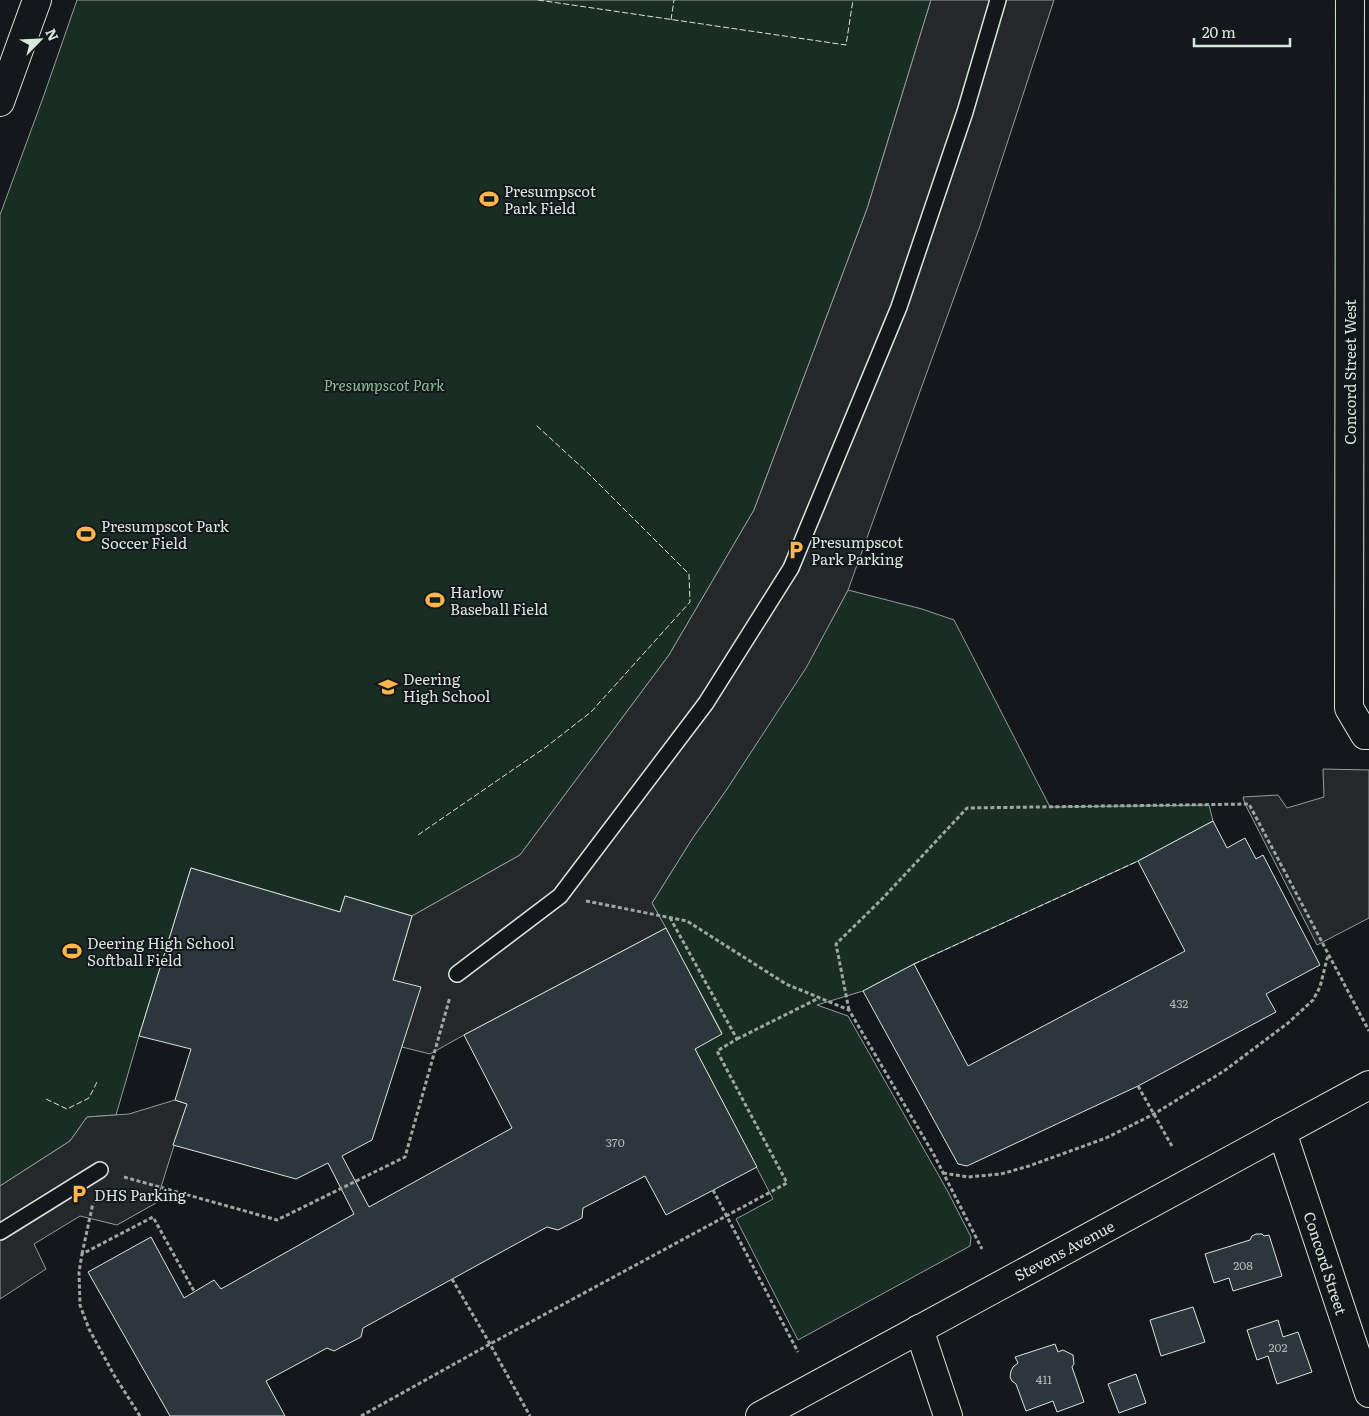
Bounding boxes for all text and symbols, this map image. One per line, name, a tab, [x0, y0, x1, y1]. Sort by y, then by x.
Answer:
north arrow	[15, 15, 65, 65]
scale bar	[1194, 15, 1290, 47]
text: 20 m	[1202, 20, 1236, 43]
text: N	[41, 25, 64, 44]
place label: Presumpscot Park Field	[504, 179, 596, 219]
sports icon: Presumpscot Park Field	[478, 188, 500, 210]
street label: Concord Street West	[1338, 299, 1361, 445]
park label: Presumpscot Park	[324, 373, 445, 396]
place label: Presumpscot Park Soccer Field	[101, 514, 230, 554]
sports icon: Presumpscot Park Soccer Field	[75, 523, 97, 545]
place label: Presumpscot Park Parking	[811, 530, 904, 570]
parking icon: Presumpscot Park Parking	[785, 539, 807, 561]
place label: Harlow Baseball Field	[450, 580, 548, 620]
sports icon: Harlow Baseball Field	[424, 589, 446, 611]
place label: Deering High School	[403, 667, 490, 707]
school or university icon: Deering High School	[377, 676, 399, 698]
place label: Deering High School Softball Field	[87, 931, 235, 971]
sports icon: Deering High School Softball Field	[61, 940, 83, 962]
house number: 432	[1170, 994, 1188, 1012]
house number: 370	[605, 1133, 625, 1151]
parking icon: DHS Parking	[68, 1183, 90, 1205]
place label: DHS Parking	[94, 1183, 187, 1206]
street label: Concord Street	[1299, 1209, 1353, 1317]
street label: Stevens Avenue	[1010, 1214, 1118, 1286]
house number: 208	[1233, 1256, 1253, 1274]
house number: 202	[1269, 1338, 1287, 1356]
house number: 411	[1036, 1370, 1052, 1388]

